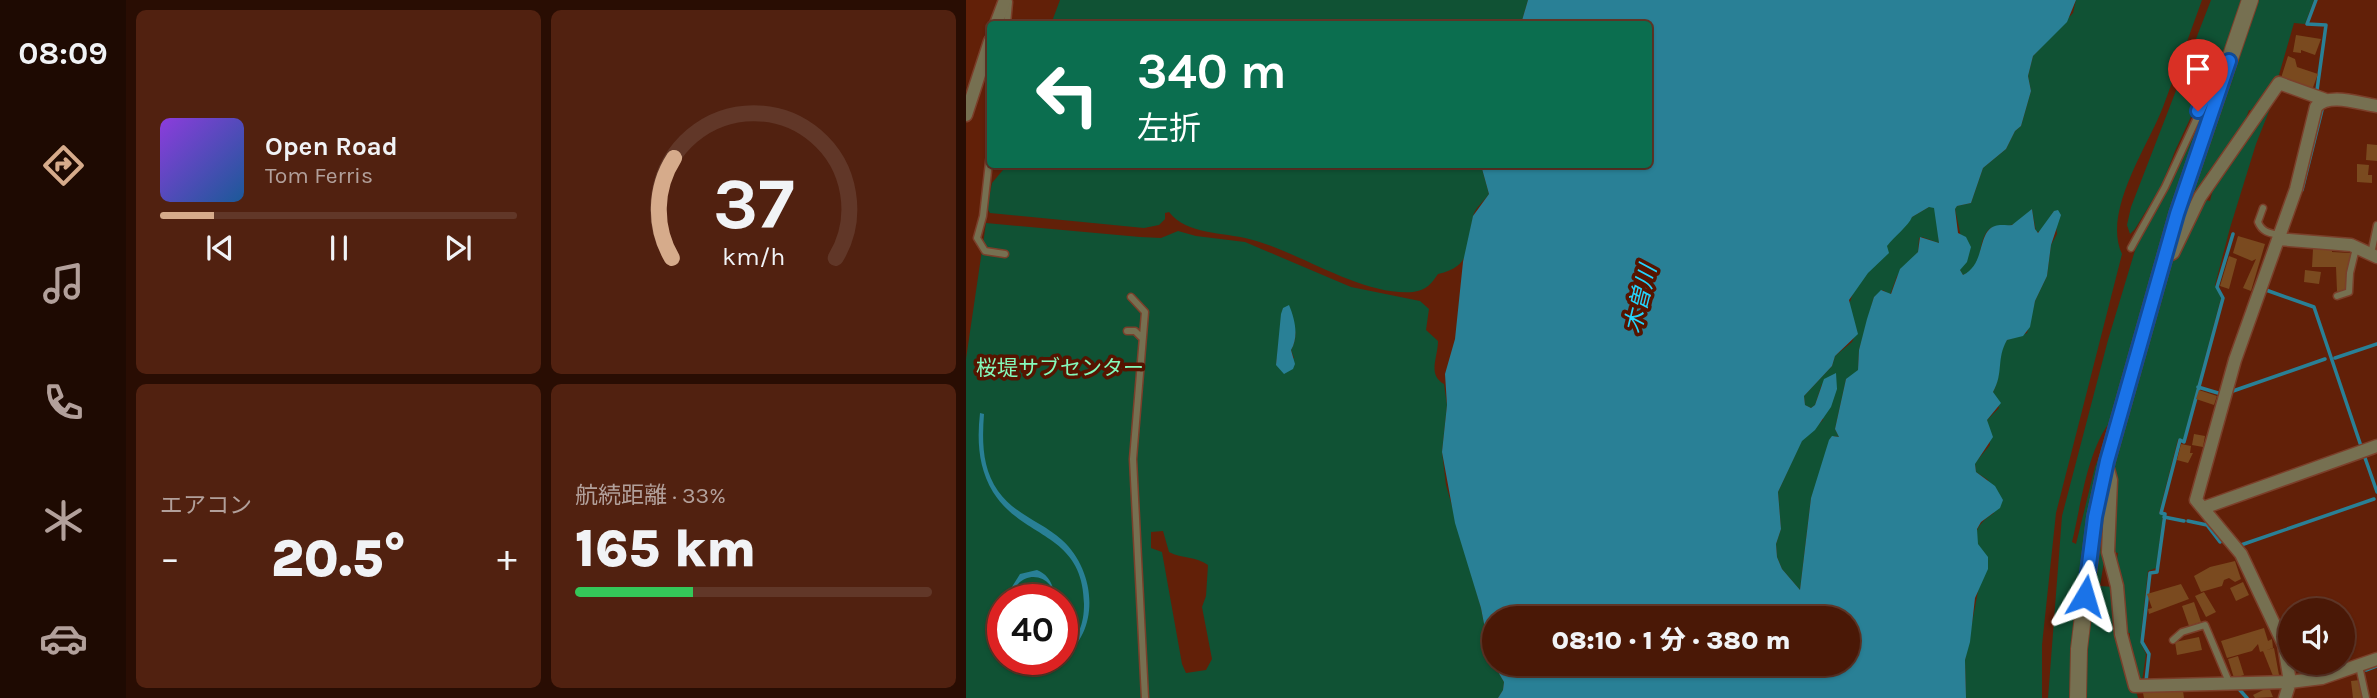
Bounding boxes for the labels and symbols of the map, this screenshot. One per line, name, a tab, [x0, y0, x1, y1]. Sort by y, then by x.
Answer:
pin	[2168, 39, 2228, 111]
water label: 木曽川	[1619, 259, 1663, 336]
park label: 桜堤サブセンター	[976, 356, 1144, 380]
position arrow	[2048, 559, 2122, 633]
speed limit sign: 40	[987, 584, 1078, 675]

